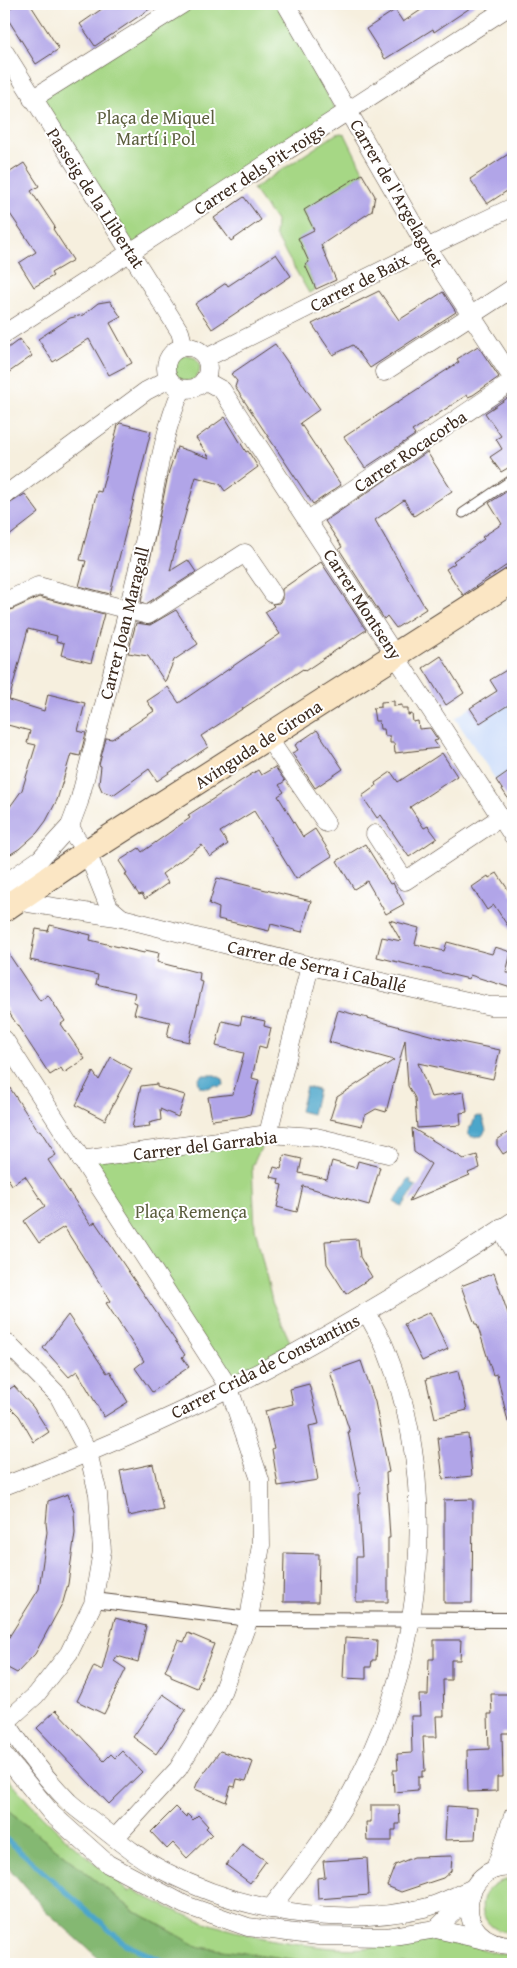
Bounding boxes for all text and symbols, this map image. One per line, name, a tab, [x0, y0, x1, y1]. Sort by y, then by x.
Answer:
park label: Plaça de Miquel Martí i Pol	[97, 104, 215, 152]
street label: Carrer de l'Argelaguet	[344, 114, 451, 273]
street label: Carrer dels Pit-roigs	[188, 116, 330, 222]
street label: Passeig de la Llibertat	[40, 122, 152, 275]
street label: Carrer de Baix	[305, 245, 414, 318]
street label: Carrer Rocacorba	[348, 403, 472, 499]
street label: Carrer Montseny	[317, 543, 409, 665]
street label: Carrer Joan Maragall	[92, 544, 156, 702]
street label: Avinguda de Girona	[189, 692, 328, 796]
street label: Carrer de Serra i Caballé	[225, 932, 409, 1000]
street label: Carrer del Garrabia	[131, 1123, 279, 1167]
park label: Plaça Remença	[135, 1198, 248, 1225]
street label: Carrer Crida de Constantins	[166, 1307, 364, 1425]

